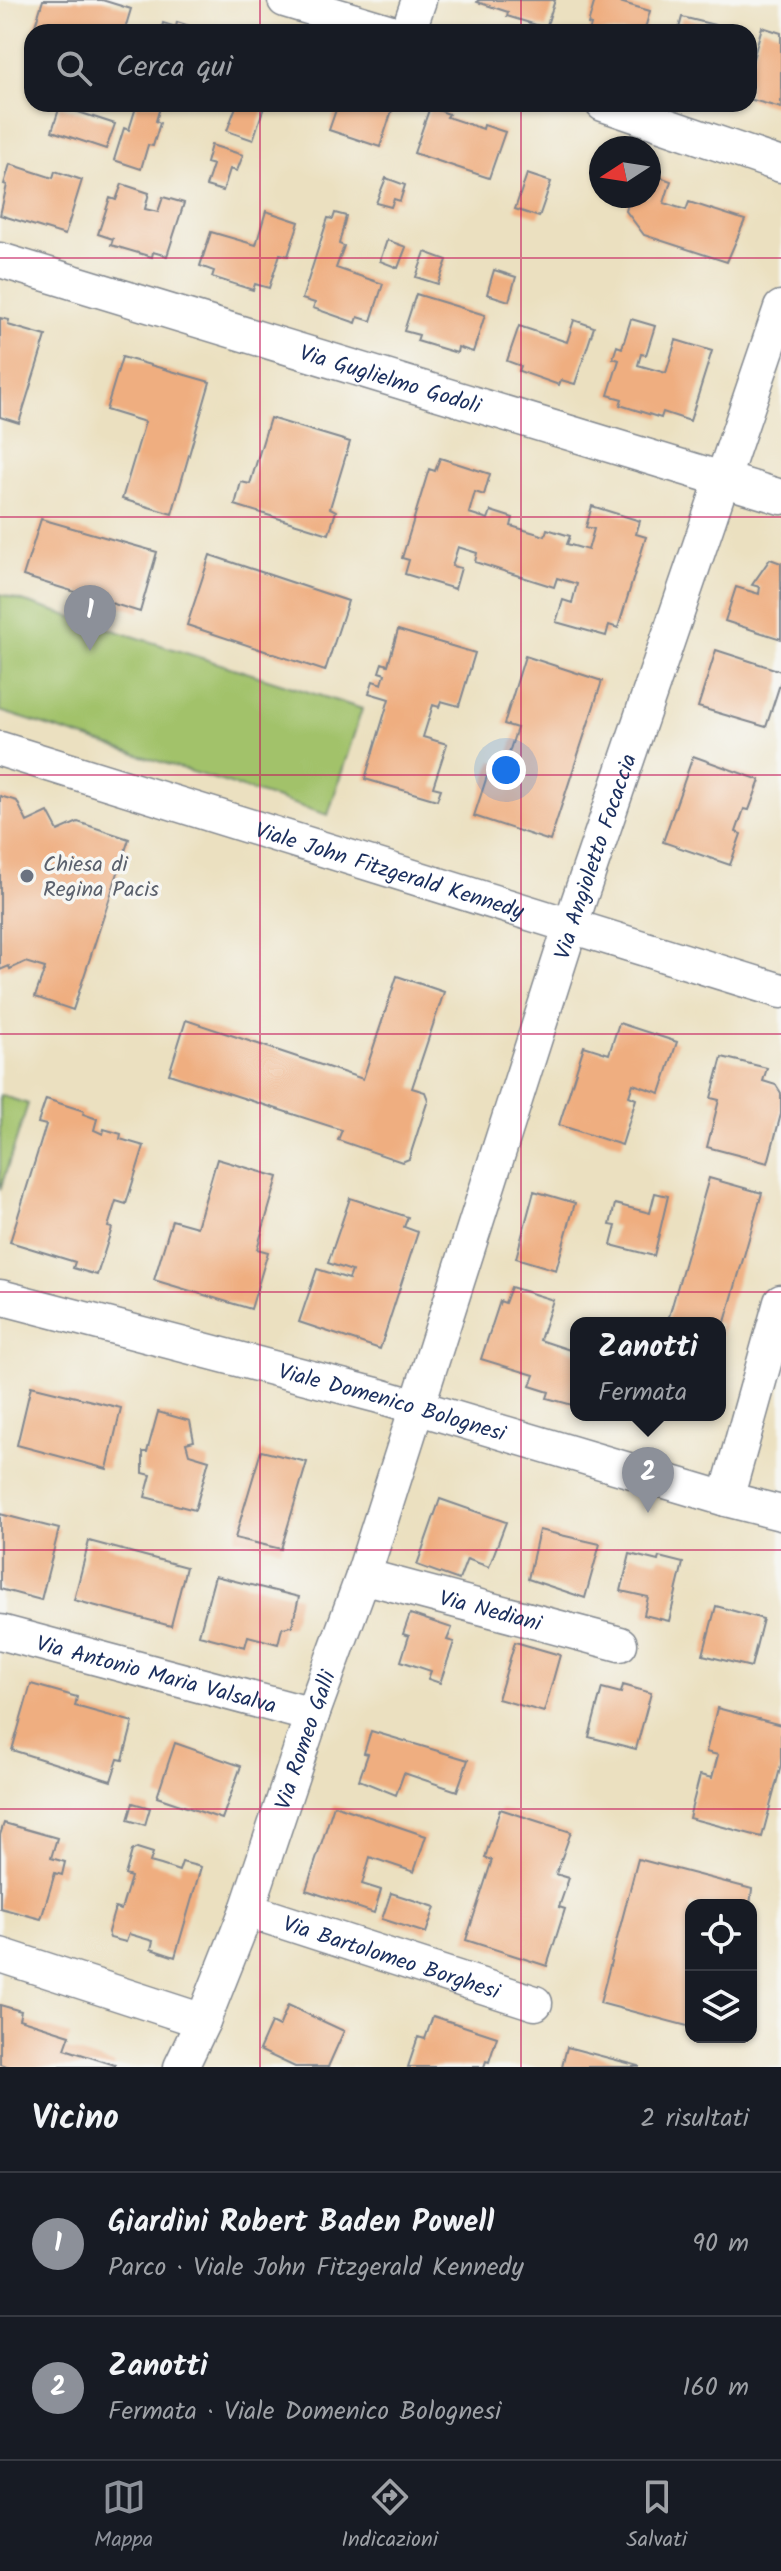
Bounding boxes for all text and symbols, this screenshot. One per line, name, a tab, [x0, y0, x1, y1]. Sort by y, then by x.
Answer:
search box	[24, 24, 757, 112]
text: Cerca qui	[116, 44, 233, 92]
icon: search	[52, 46, 96, 90]
north arrow	[589, 136, 661, 208]
street label: Via Guglielmo Godoli	[295, 337, 485, 425]
pin: 1	[64, 585, 116, 651]
your location	[486, 750, 526, 790]
street label: Via Angioletto Focaccia	[546, 750, 648, 964]
street label: Viale John Fitzgerald Kennedy	[250, 814, 528, 930]
place label: Chiesa di Regina Pacis	[43, 848, 160, 908]
marker: Chiesa di Regina Pacis	[18, 867, 36, 885]
popup	[570, 1317, 726, 1421]
text: Zanotti	[598, 1324, 698, 1372]
street label: Viale Domenico Bolognesi	[274, 1355, 510, 1453]
text: Fermata	[598, 1372, 687, 1414]
pin: 2	[622, 1447, 674, 1513]
street label: Via Nediani	[435, 1582, 546, 1643]
street label: Via Antonio Maria Valsalva	[32, 1627, 280, 1725]
street label: Via Romeo Galli	[267, 1665, 347, 1815]
map controls	[685, 1899, 757, 2043]
button: locate	[685, 1899, 757, 1971]
street label: Via Bartolomeo Borghesi	[278, 1908, 504, 2011]
button: layers	[685, 1971, 757, 2043]
text: Vicino	[32, 2092, 119, 2146]
text: 2 risultati	[640, 2098, 749, 2140]
text: Giardini Robert Baden Powell	[108, 2199, 494, 2247]
text: 1	[54, 2223, 62, 2265]
text: 90 m	[692, 2223, 749, 2265]
text: Parco · Viale John Fitzgerald Kennedy	[108, 2247, 524, 2289]
text: Zanotti	[108, 2343, 208, 2391]
text: 2	[50, 2367, 66, 2409]
text: 160 m	[682, 2367, 749, 2409]
text: Fermata · Viale Domenico Bolognesi	[108, 2391, 501, 2433]
tab: Mappa	[94, 2475, 153, 2558]
tab: Indicazioni	[341, 2475, 438, 2558]
tab: Salvati	[626, 2475, 687, 2558]

